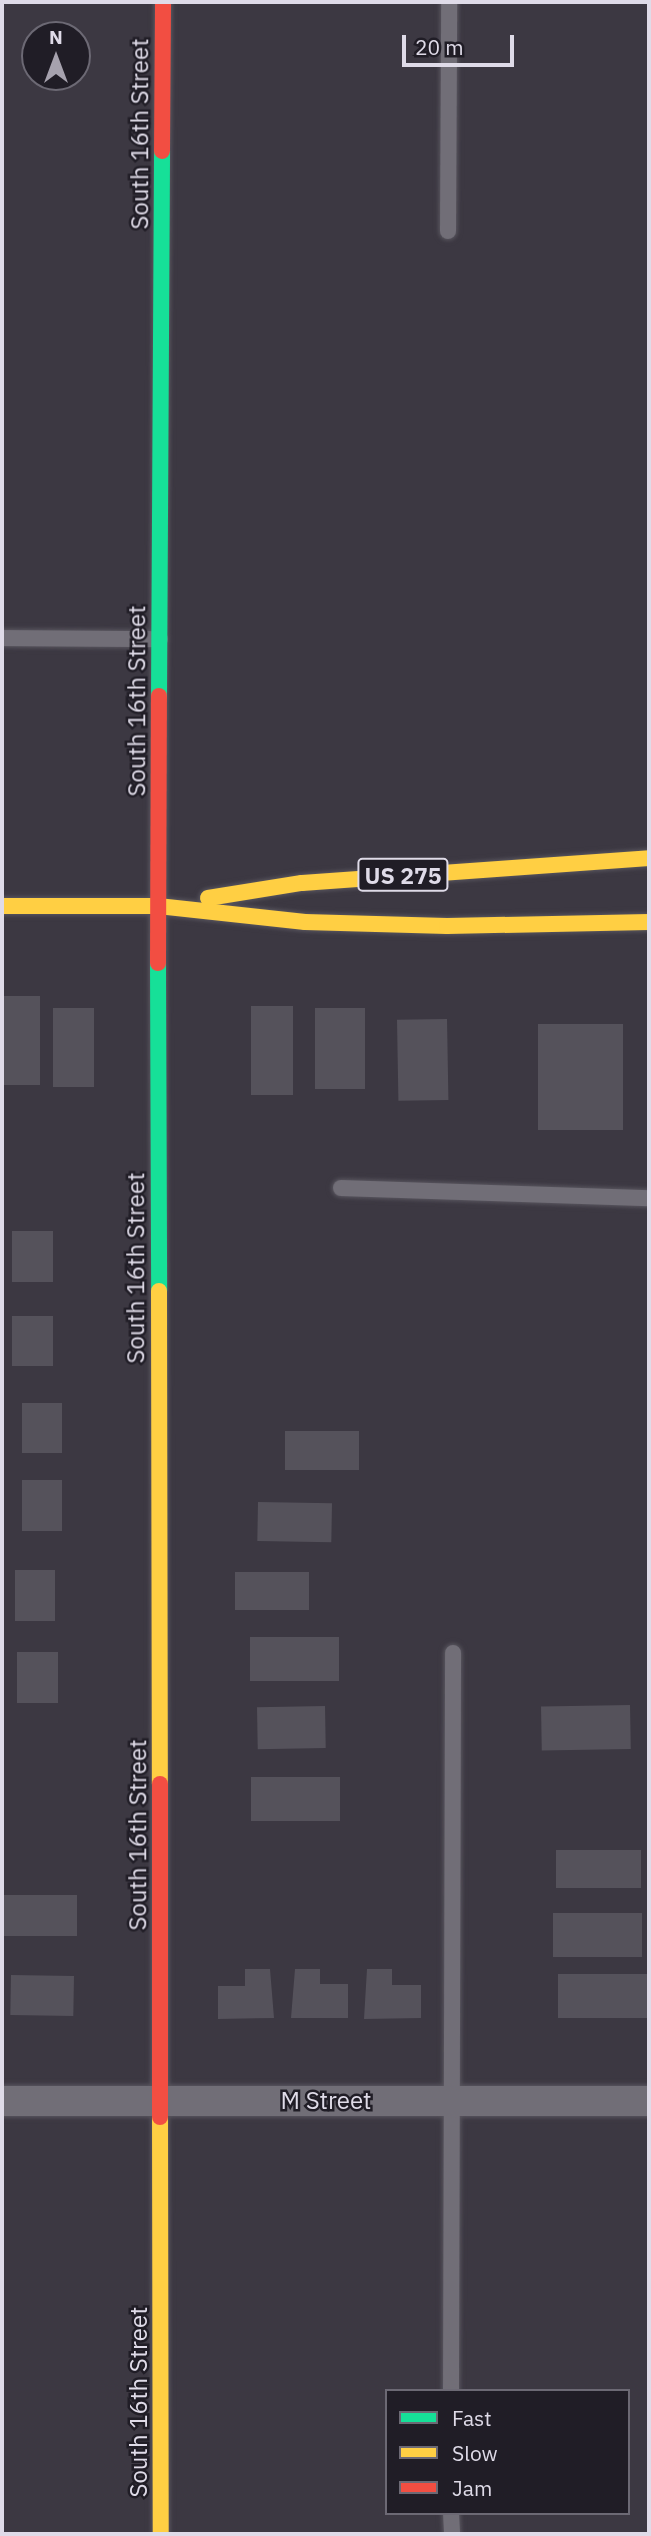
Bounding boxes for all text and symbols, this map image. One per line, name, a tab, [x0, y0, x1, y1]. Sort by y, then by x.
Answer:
north arrow	[21, 21, 91, 91]
scale bar	[406, 21, 518, 65]
text: N	[49, 25, 63, 49]
text: 20 m	[415, 33, 464, 61]
street label: South 16th Street	[126, 38, 154, 230]
street label: South 16th Street	[123, 605, 151, 797]
road number: US 275	[356, 856, 450, 894]
street label: South 16th Street	[122, 1172, 150, 1364]
street label: South 16th Street	[124, 1739, 152, 1931]
street label: M Street	[281, 2087, 371, 2115]
street label: South 16th Street	[125, 2306, 153, 2498]
legend	[385, 2389, 630, 2515]
text: Fast	[452, 2404, 492, 2432]
text: Slow	[452, 2439, 498, 2467]
text: Jam	[452, 2474, 492, 2502]

